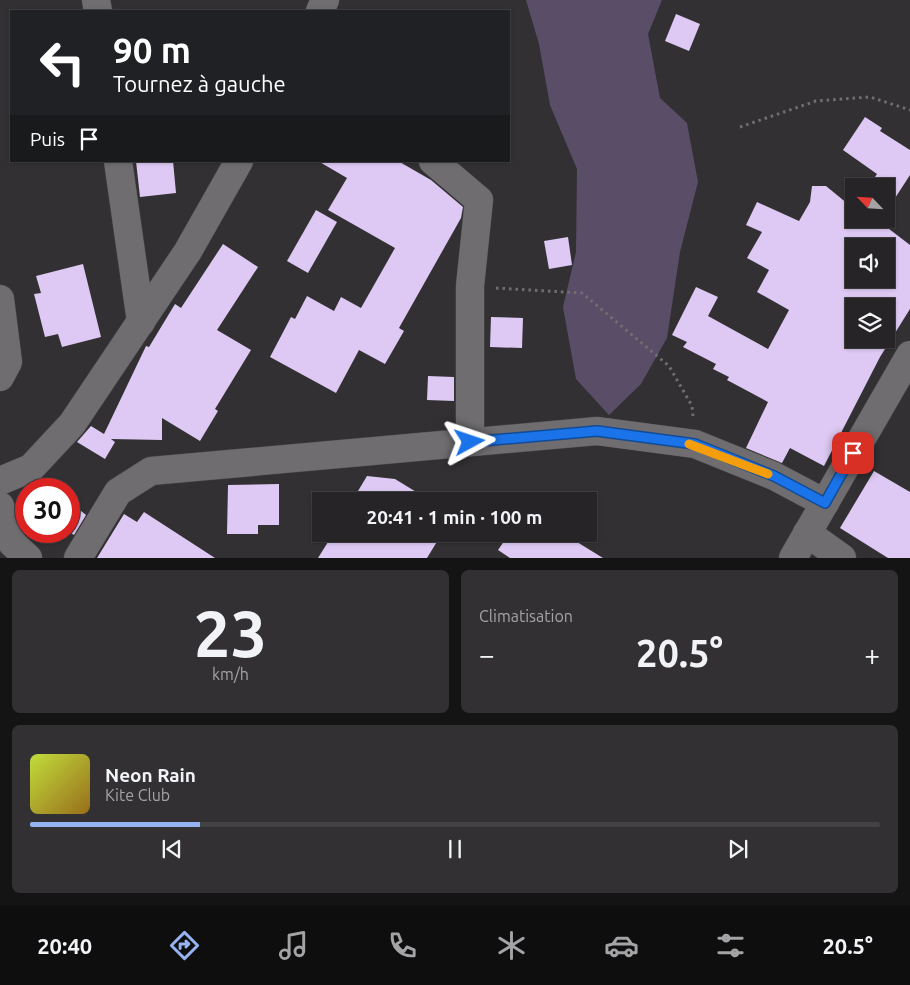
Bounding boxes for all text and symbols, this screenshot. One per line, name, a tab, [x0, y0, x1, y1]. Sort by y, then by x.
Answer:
icon: left	[30, 30, 95, 95]
text: 90 m	[113, 30, 191, 70]
text: Tournez à gauche	[113, 71, 286, 96]
icon: arrive	[75, 125, 103, 153]
text: Puis	[30, 128, 65, 150]
north arrow	[845, 178, 895, 228]
map controls	[845, 178, 895, 348]
button: sound	[845, 238, 895, 288]
button: layers	[845, 298, 895, 348]
position arrow	[443, 415, 495, 467]
pin	[832, 432, 874, 474]
icon: arrive	[839, 439, 867, 467]
speed limit sign: 30	[15, 478, 80, 543]
text: 20:41 · 1 min · 100 m	[367, 506, 542, 528]
text: 23	[194, 596, 267, 669]
text: Climatisation	[479, 607, 573, 625]
text: 20.5°	[636, 632, 723, 674]
text: −	[479, 639, 495, 670]
text: +	[864, 639, 880, 670]
text: km/h	[212, 665, 249, 683]
text: Neon Rain	[105, 764, 196, 786]
text: Kite Club	[105, 786, 170, 804]
icon: previous	[158, 835, 186, 863]
icon: pause	[441, 835, 469, 863]
icon: next	[724, 835, 752, 863]
icon: directions	[167, 928, 202, 963]
icon: music	[276, 928, 311, 963]
icon: phone	[385, 928, 420, 963]
icon: climate	[494, 928, 529, 963]
icon: car	[604, 928, 639, 963]
icon: filters	[713, 928, 748, 963]
text: 20:40	[37, 933, 92, 958]
text: 20.5°	[822, 933, 873, 958]

